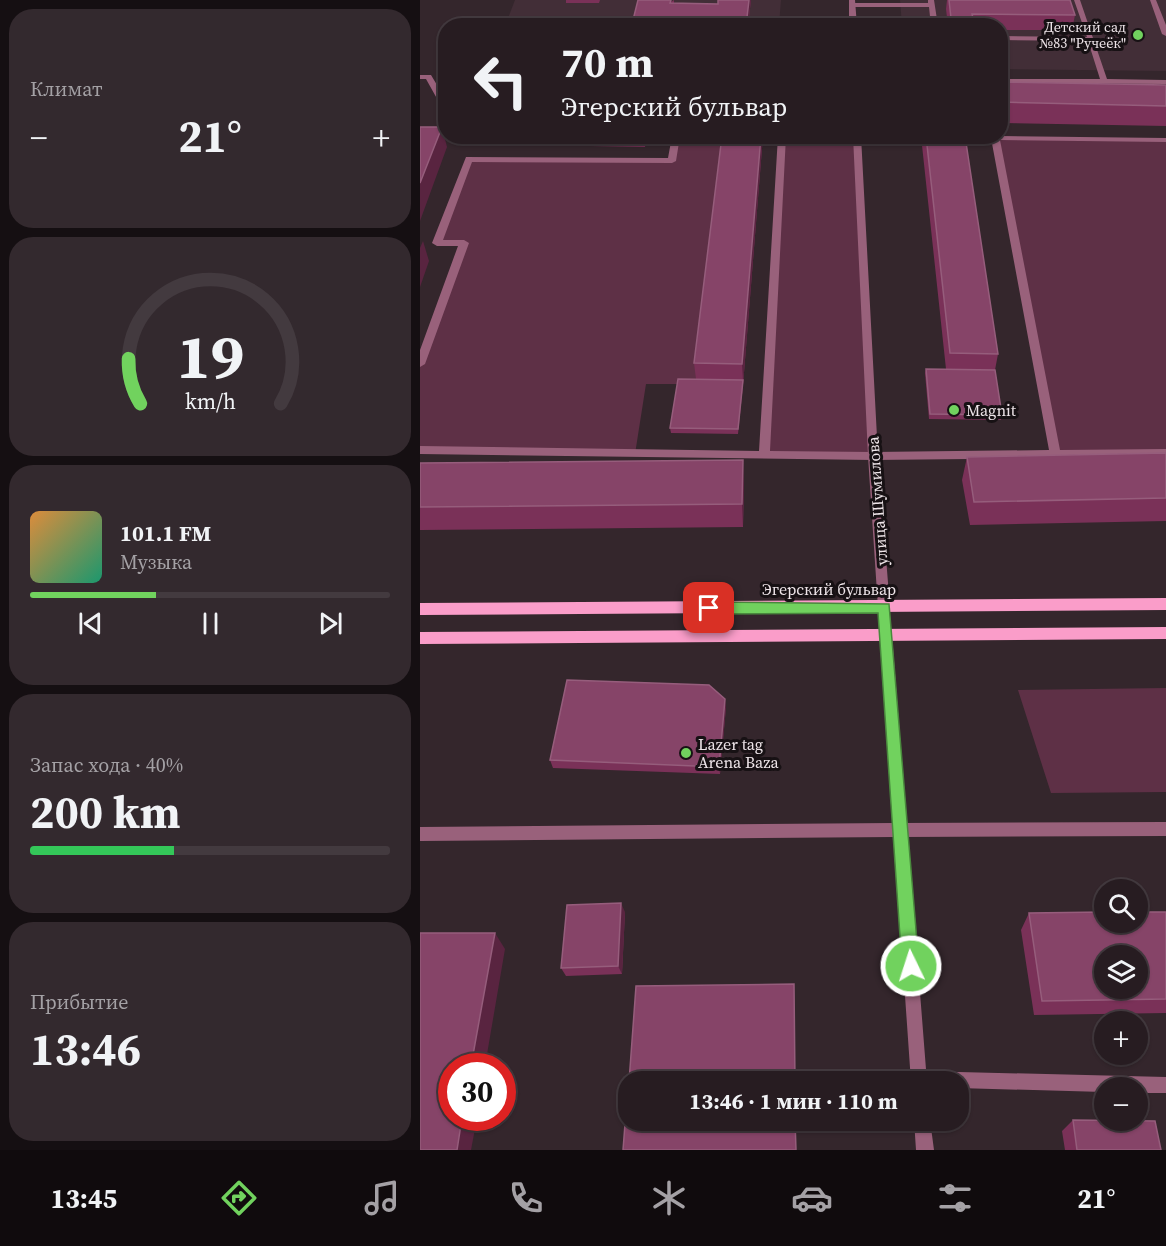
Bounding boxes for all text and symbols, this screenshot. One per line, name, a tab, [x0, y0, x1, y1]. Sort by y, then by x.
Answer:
place label: Детский сад №83 "Ручеёк"	[1039, 17, 1126, 53]
marker: Детский сад №83 "Ручеёк"	[1131, 28, 1145, 42]
text: 70 m	[561, 33, 654, 91]
icon: left	[462, 42, 540, 120]
text: Климат	[30, 75, 103, 103]
text: Эгерский бульвар	[561, 88, 787, 125]
text: 21°	[178, 105, 242, 167]
text: −	[30, 115, 48, 160]
text: +	[372, 115, 390, 160]
text: 19	[176, 313, 244, 399]
text: km/h	[184, 387, 236, 416]
place label: Magnit	[966, 399, 1017, 421]
marker: Magnit	[947, 403, 961, 417]
street label: улица Шумилова	[861, 435, 892, 566]
text: 101.1 FM	[120, 518, 211, 548]
text: Музыка	[120, 548, 192, 576]
street label: Эгерский бульвар	[762, 578, 896, 600]
pin	[683, 582, 734, 633]
icon: arrive	[692, 591, 725, 624]
icon: previous	[74, 607, 107, 640]
icon: pause	[194, 607, 227, 640]
icon: next	[314, 607, 347, 640]
place label: Lazer tag Arena Baza	[698, 733, 779, 773]
marker: Lazer tag Arena Baza	[679, 746, 693, 760]
text: Запас хода · 40%	[30, 751, 183, 779]
text: 200 km	[30, 781, 181, 843]
map controls	[1094, 879, 1148, 1131]
button: search	[1094, 879, 1148, 933]
position arrow	[879, 934, 943, 998]
button: layers	[1094, 945, 1148, 999]
text: Прибытие	[30, 988, 128, 1016]
button: +	[1094, 1011, 1148, 1065]
text: 13:46	[30, 1018, 141, 1080]
speed limit sign: 30	[438, 1053, 516, 1131]
button: −	[1094, 1077, 1148, 1131]
text: 13:46 · 1 мин · 110 m	[689, 1086, 898, 1116]
icon: directions	[218, 1177, 260, 1219]
icon: music	[361, 1177, 403, 1219]
icon: phone	[505, 1177, 547, 1219]
icon: climate	[648, 1177, 690, 1219]
icon: car	[791, 1177, 833, 1219]
icon: filters	[934, 1177, 976, 1219]
text: 13:45	[51, 1180, 117, 1217]
text: 21°	[1077, 1180, 1115, 1217]

